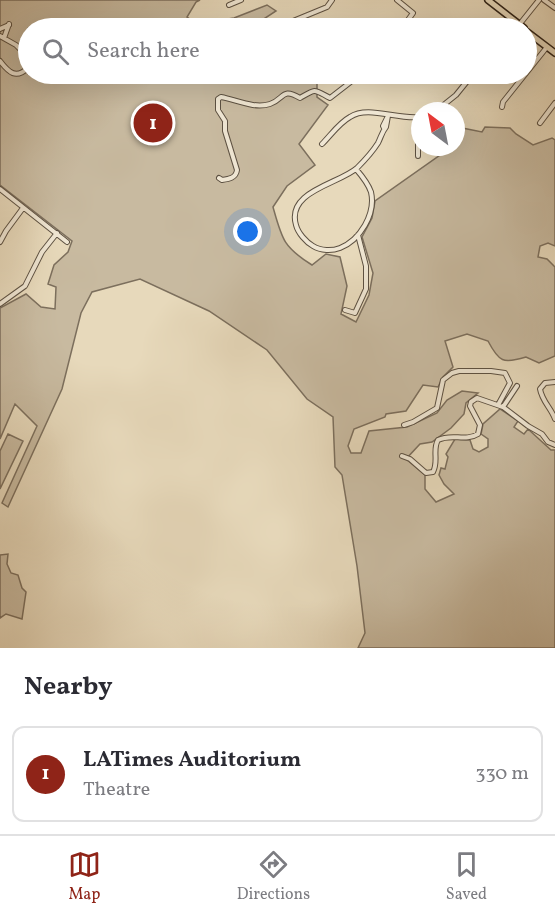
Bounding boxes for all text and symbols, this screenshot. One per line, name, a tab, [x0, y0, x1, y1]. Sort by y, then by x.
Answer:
search box	[18, 18, 537, 84]
icon: search	[39, 35, 72, 68]
text: Search here	[87, 36, 200, 67]
pin: 1	[134, 100, 172, 146]
north arrow	[411, 102, 465, 156]
your location	[233, 217, 262, 246]
text: Nearby	[24, 669, 113, 705]
text: LATimes Auditorium	[83, 745, 301, 776]
text: 1	[41, 760, 50, 788]
text: 330 m	[475, 760, 529, 788]
text: Theatre	[83, 776, 150, 804]
tab: Map	[68, 848, 101, 906]
tab: Directions	[237, 848, 310, 906]
tab: Saved	[446, 848, 487, 906]

